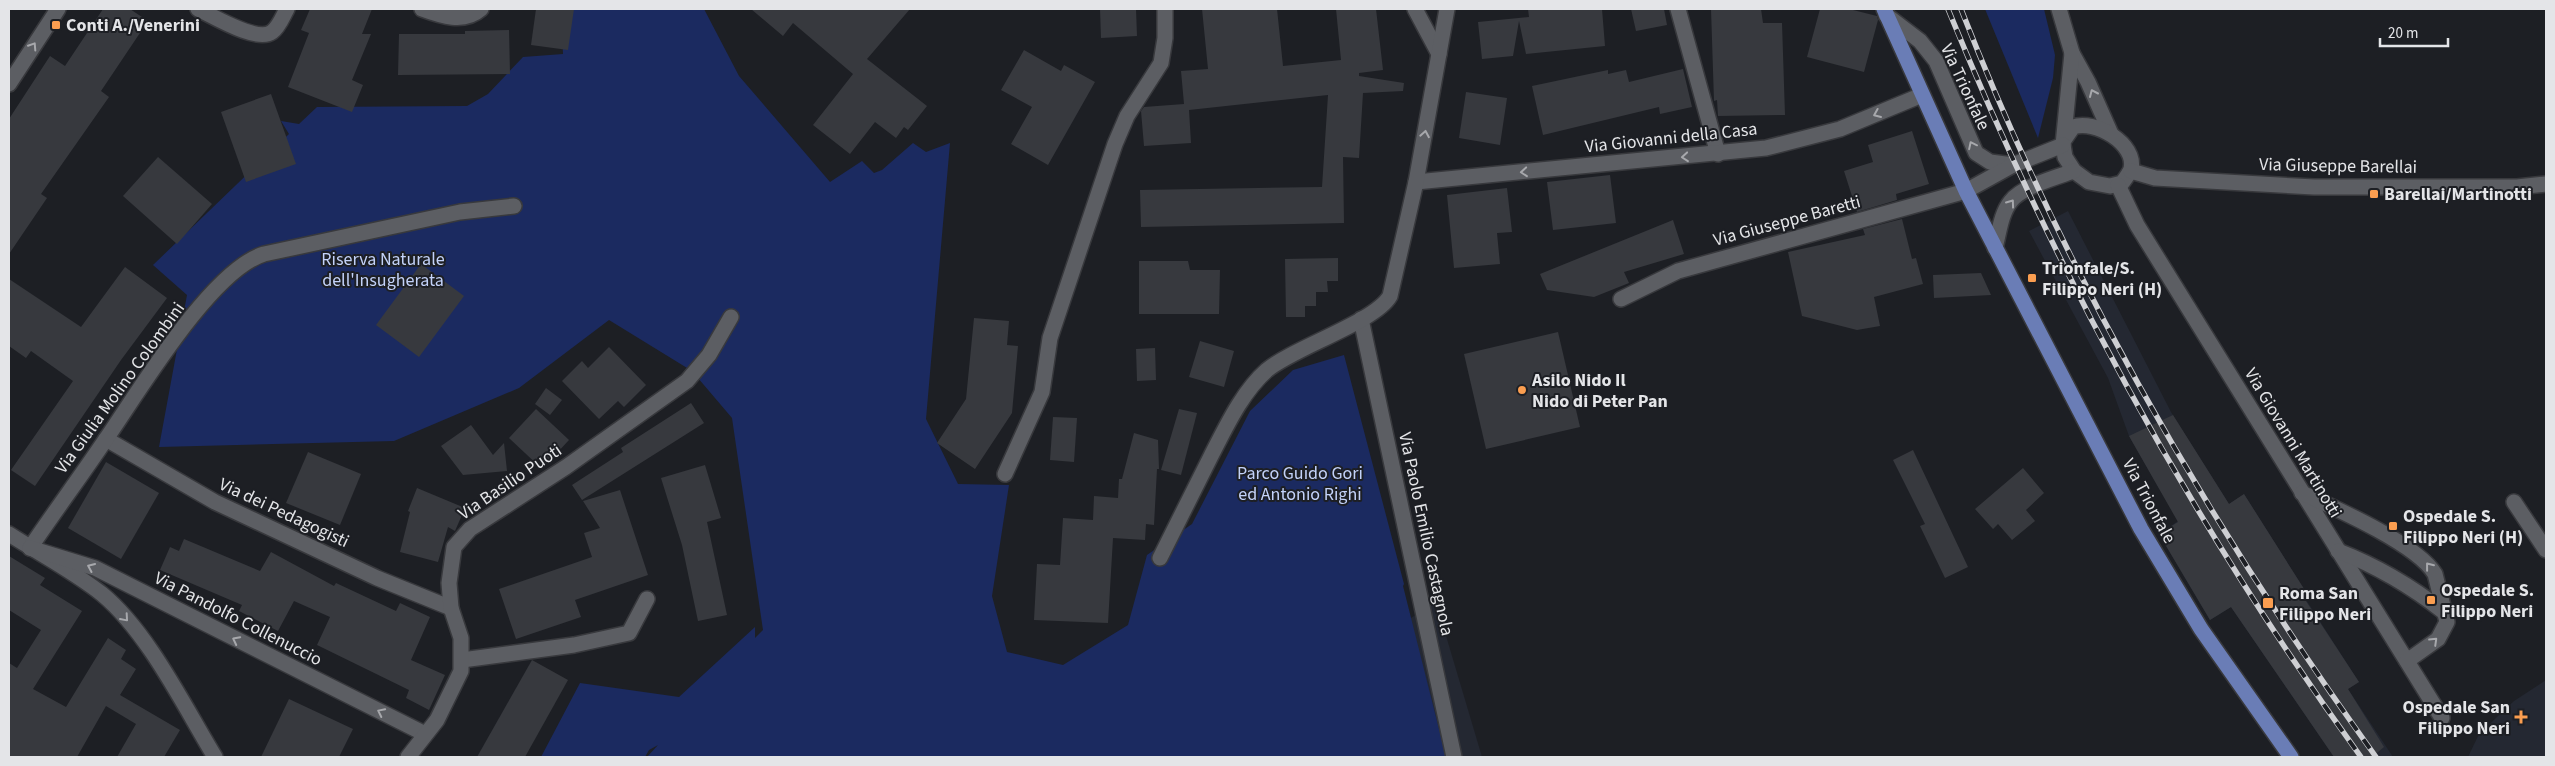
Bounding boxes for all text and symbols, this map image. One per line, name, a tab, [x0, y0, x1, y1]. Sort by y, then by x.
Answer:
place label: Conti A./Venerini	[66, 13, 200, 38]
scale bar	[2380, 15, 2448, 47]
marker: Conti A./Venerini	[50, 19, 62, 31]
text: 20 m	[2388, 23, 2418, 44]
street label: Via Trionfale	[1934, 40, 1996, 134]
one-way arrow	[27, 43, 37, 52]
one-way arrow	[2088, 89, 2099, 98]
one-way arrow	[1873, 107, 1882, 118]
street label: Via Giovanni della Casa	[1584, 117, 1758, 159]
one-way arrow	[1419, 130, 1429, 138]
one-way arrow	[1968, 141, 1978, 150]
one-way arrow	[1681, 151, 1689, 162]
street label: Via Giuseppe Barellai	[2259, 152, 2417, 180]
one-way arrow	[1519, 166, 1527, 177]
place label: Barellai/Martinotti	[2384, 182, 2532, 207]
marker: Barellai/Martinotti	[2368, 188, 2380, 200]
street label: Via Giuseppe Baretti	[1711, 189, 1863, 253]
one-way arrow	[2005, 199, 2014, 209]
park label: Riserva Naturale dell'Insugherata	[321, 247, 445, 293]
place label: Trionfale/S. Filippo Neri (H)	[2042, 256, 2162, 302]
marker: Trionfale/S. Filippo Neri (H)	[2026, 272, 2038, 284]
street label: Via Giulia Molino Colombini	[49, 297, 191, 479]
street label: Via Giovanni Martinotti	[2238, 363, 2348, 523]
place label: Asilo Nido Il Nido di Peter Pan	[1531, 368, 1668, 414]
marker: Asilo Nido Il Nido di Peter Pan	[1516, 384, 1528, 396]
street label: Via Paolo Emilio Castagnola	[1392, 430, 1460, 638]
street label: Via Basilio Puoti	[453, 438, 567, 526]
street label: Via Trionfale	[2116, 454, 2182, 548]
park label: Parco Guido Gori ed Antonio Righi	[1237, 461, 1363, 507]
street label: Via dei Pedagogisti	[215, 472, 353, 554]
place label: Ospedale S. Filippo Neri (H)	[2403, 504, 2523, 550]
marker: Ospedale S. Filippo Neri (H)	[2387, 520, 2399, 532]
one-way arrow	[87, 562, 96, 573]
one-way arrow	[2427, 563, 2435, 572]
street label: Via Pandolfo Collenuccio	[150, 566, 326, 672]
place label: Ospedale S. Filippo Neri	[2441, 578, 2534, 624]
place label: Roma San Filippo Neri	[2279, 581, 2371, 627]
marker: Ospedale S. Filippo Neri	[2425, 594, 2437, 606]
marker: Roma San Filippo Neri	[2261, 596, 2275, 610]
one-way arrow	[119, 612, 128, 621]
one-way arrow	[232, 636, 241, 646]
one-way arrow	[2429, 638, 2438, 647]
place label: Ospedale San Filippo Neri	[2402, 695, 2510, 741]
one-way arrow	[377, 708, 386, 718]
marker: Ospedale San Filippo Neri	[2514, 710, 2528, 724]

